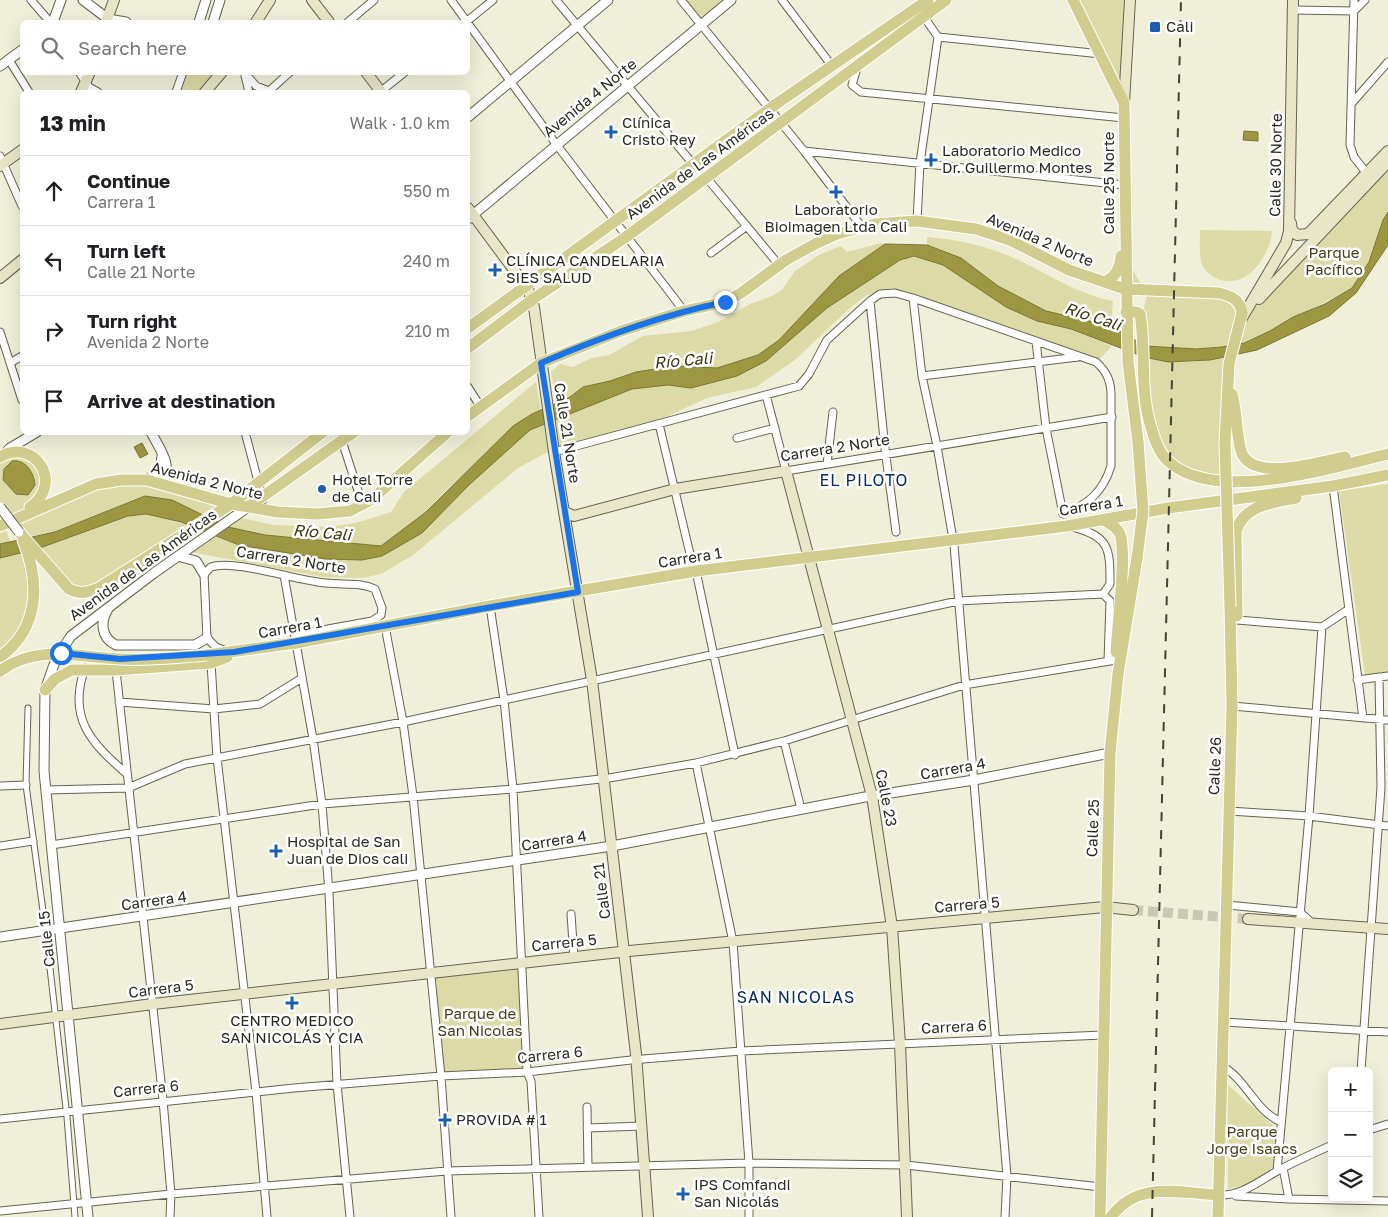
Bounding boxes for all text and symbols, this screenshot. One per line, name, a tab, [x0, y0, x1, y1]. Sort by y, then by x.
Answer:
place label: Cali	[1166, 17, 1194, 35]
search box	[20, 20, 470, 75]
marker: Cali	[1148, 20, 1162, 34]
icon: search	[38, 34, 66, 62]
text: Search here	[78, 36, 187, 59]
street label: Avenida 4 Norte	[539, 54, 640, 140]
street label: Avenida de Las Américas	[622, 104, 777, 223]
text: 13 min	[40, 110, 106, 136]
text: Walk · 1.0 km	[350, 113, 450, 133]
place label: Clínica Cristo Rey	[622, 113, 696, 148]
street label: Calle 30 Norte	[1265, 113, 1285, 217]
marker: Clínica Cristo Rey	[604, 125, 618, 139]
street label: Calle 25 Norte	[1099, 131, 1117, 234]
place label: Laboratorio Medico Dr. Guillermo Montes	[942, 141, 1092, 176]
marker: Laboratorio Medico Dr. Guillermo Montes	[924, 153, 938, 167]
text: Continue	[87, 169, 170, 192]
icon: ahead	[40, 177, 68, 205]
text: 550 m	[403, 181, 450, 201]
marker: Laboratorio Bioimagen Ltda Cali	[829, 185, 843, 199]
text: Carrera 1	[87, 192, 155, 212]
place label: Laboratorio Bioimagen Ltda Cali	[765, 200, 907, 235]
street label: Avenida 2 Norte	[984, 208, 1097, 270]
text: Turn left	[87, 239, 166, 262]
park label: Parque Pacífico	[1305, 243, 1363, 278]
icon: left	[40, 247, 68, 275]
text: 240 m	[403, 251, 450, 271]
place label: CLÍNICA CANDELARIA SIES SALUD	[506, 251, 664, 286]
text: Calle 21 Norte	[87, 262, 195, 282]
marker: CLÍNICA CANDELARIA SIES SALUD	[488, 263, 502, 277]
route end	[714, 291, 737, 314]
water label: Río Cali	[1062, 298, 1125, 335]
text: Turn right	[87, 309, 177, 332]
icon: right	[40, 317, 68, 345]
text: 210 m	[405, 321, 450, 341]
text: Avenida 2 Norte	[87, 332, 209, 352]
water label: Río Cali	[653, 347, 715, 372]
street label: Calle 21 Norte	[551, 381, 585, 485]
icon: arrive	[40, 387, 68, 415]
text: Arrive at destination	[87, 389, 275, 412]
street label: Carrera 2 Norte	[779, 429, 891, 465]
street label: Avenida 2 Norte	[150, 457, 265, 503]
place label: Hotel Torre de Cali	[332, 470, 413, 505]
district label: EL PILOTO	[820, 470, 908, 490]
marker: Hotel Torre de Cali	[316, 483, 328, 495]
street label: Carrera 1	[1058, 491, 1124, 519]
street label: Avenida de Las Américas	[65, 505, 220, 624]
water label: Río Cali	[292, 520, 354, 545]
street label: Carrera 2 Norte	[235, 541, 347, 577]
street label: Carrera 1	[657, 543, 723, 571]
street label: Carrera 1	[257, 613, 323, 641]
route start	[50, 642, 73, 665]
street label: Calle 26	[1204, 736, 1224, 795]
street label: Carrera 4	[919, 753, 987, 783]
street label: Calle 23	[873, 768, 901, 828]
street label: Calle 25	[1082, 799, 1102, 857]
street label: Carrera 4	[520, 826, 588, 854]
place label: Hospital de San Juan de Dios cali	[287, 832, 408, 867]
marker: Hospital de San Juan de Dios cali	[269, 844, 283, 858]
street label: Calle 21	[589, 862, 613, 920]
street label: Carrera 4	[120, 887, 188, 914]
street label: Carrera 5	[933, 892, 1000, 916]
street label: Calle 15	[34, 910, 58, 968]
street label: Carrera 5	[530, 930, 597, 954]
street label: Carrera 5	[127, 975, 195, 1001]
district label: SAN NICOLAS	[737, 987, 855, 1007]
marker: CENTRO MEDICO SAN NICOLÁS Y CIA	[285, 996, 299, 1010]
park label: Parque de San Nicolas	[438, 1004, 522, 1039]
place label: CENTRO MEDICO SAN NICOLÁS Y CIA	[221, 1011, 363, 1046]
street label: Carrera 6	[921, 1015, 987, 1037]
street label: Carrera 6	[516, 1042, 584, 1066]
map controls	[1328, 1067, 1373, 1202]
button: +	[1328, 1067, 1373, 1112]
street label: Carrera 6	[112, 1076, 180, 1100]
place label: PROVIDA # 1	[456, 1110, 547, 1128]
button: −	[1328, 1112, 1373, 1157]
marker: PROVIDA # 1	[438, 1113, 452, 1127]
park label: Parque Jorge Isaacs	[1207, 1122, 1297, 1157]
button: layers	[1328, 1157, 1373, 1202]
place label: IPS Comfandi San Nicolás	[694, 1175, 790, 1210]
marker: IPS Comfandi San Nicolás	[676, 1187, 690, 1201]

